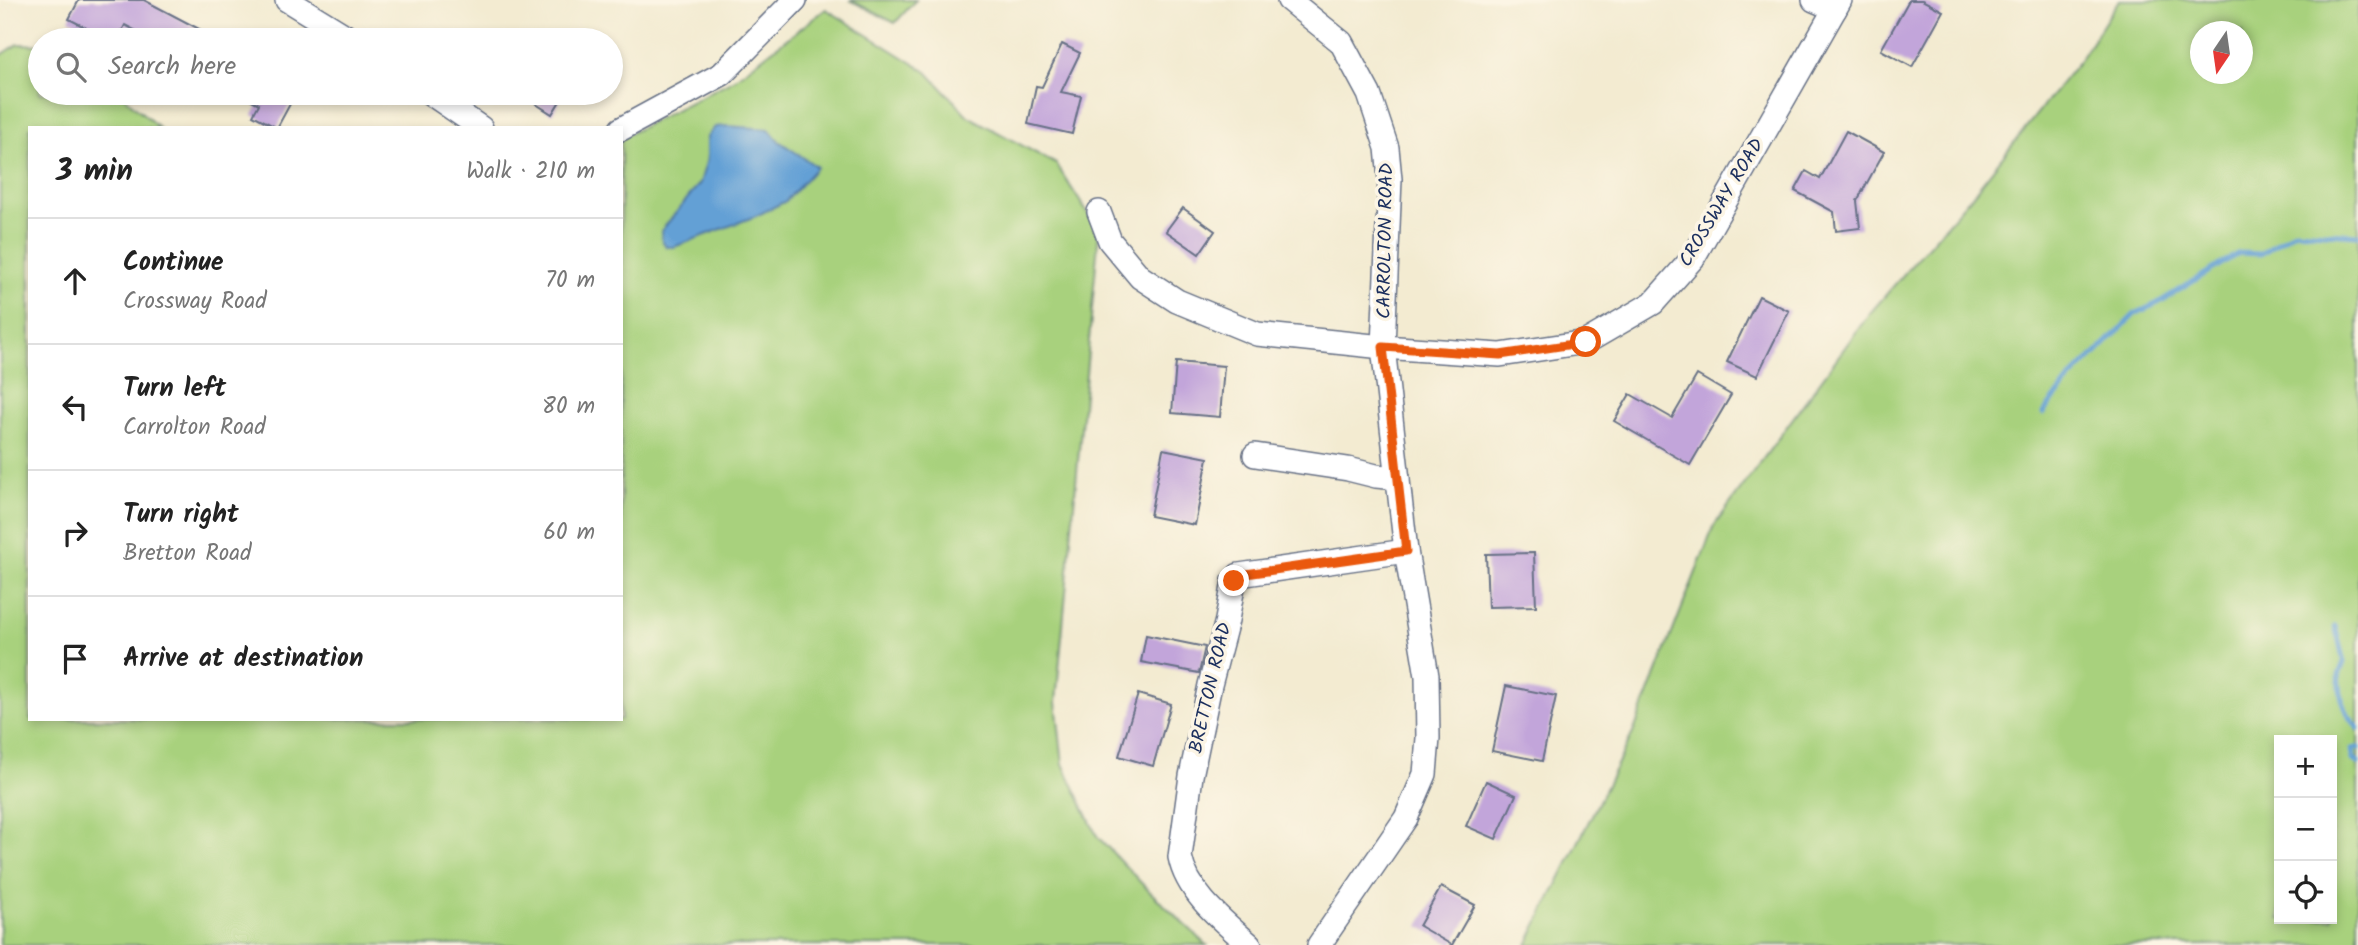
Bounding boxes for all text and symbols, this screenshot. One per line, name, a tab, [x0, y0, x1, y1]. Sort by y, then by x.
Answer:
north arrow	[2190, 21, 2253, 84]
search box	[28, 28, 623, 105]
text: Search here	[108, 46, 236, 88]
icon: search	[52, 48, 90, 86]
street label: CROSSWAY ROAD	[1672, 133, 1772, 273]
text: 3 min	[56, 148, 133, 196]
text: Walk · 210 m	[466, 154, 595, 190]
street label: CARROLTON ROAD	[1370, 163, 1402, 319]
text: Continue	[123, 242, 224, 284]
icon: ahead	[56, 262, 94, 300]
text: 70 m	[545, 263, 595, 299]
text: Crossway Road	[123, 284, 267, 320]
route start	[1570, 326, 1601, 357]
text: Turn left	[123, 368, 226, 410]
icon: left	[56, 388, 94, 426]
text: 80 m	[542, 389, 595, 425]
text: Carrolton Road	[123, 410, 266, 446]
text: Turn right	[123, 494, 239, 536]
icon: right	[56, 514, 94, 552]
text: 60 m	[543, 515, 595, 551]
text: Bretton Road	[123, 536, 251, 572]
route end	[1218, 565, 1249, 596]
street label: BRETTON ROAD	[1181, 620, 1241, 756]
text: Arrive at destination	[123, 638, 363, 680]
icon: arrive	[56, 640, 94, 678]
map controls	[2274, 735, 2337, 924]
button: +	[2274, 735, 2337, 798]
button: −	[2274, 798, 2337, 861]
button: locate	[2274, 861, 2337, 924]

